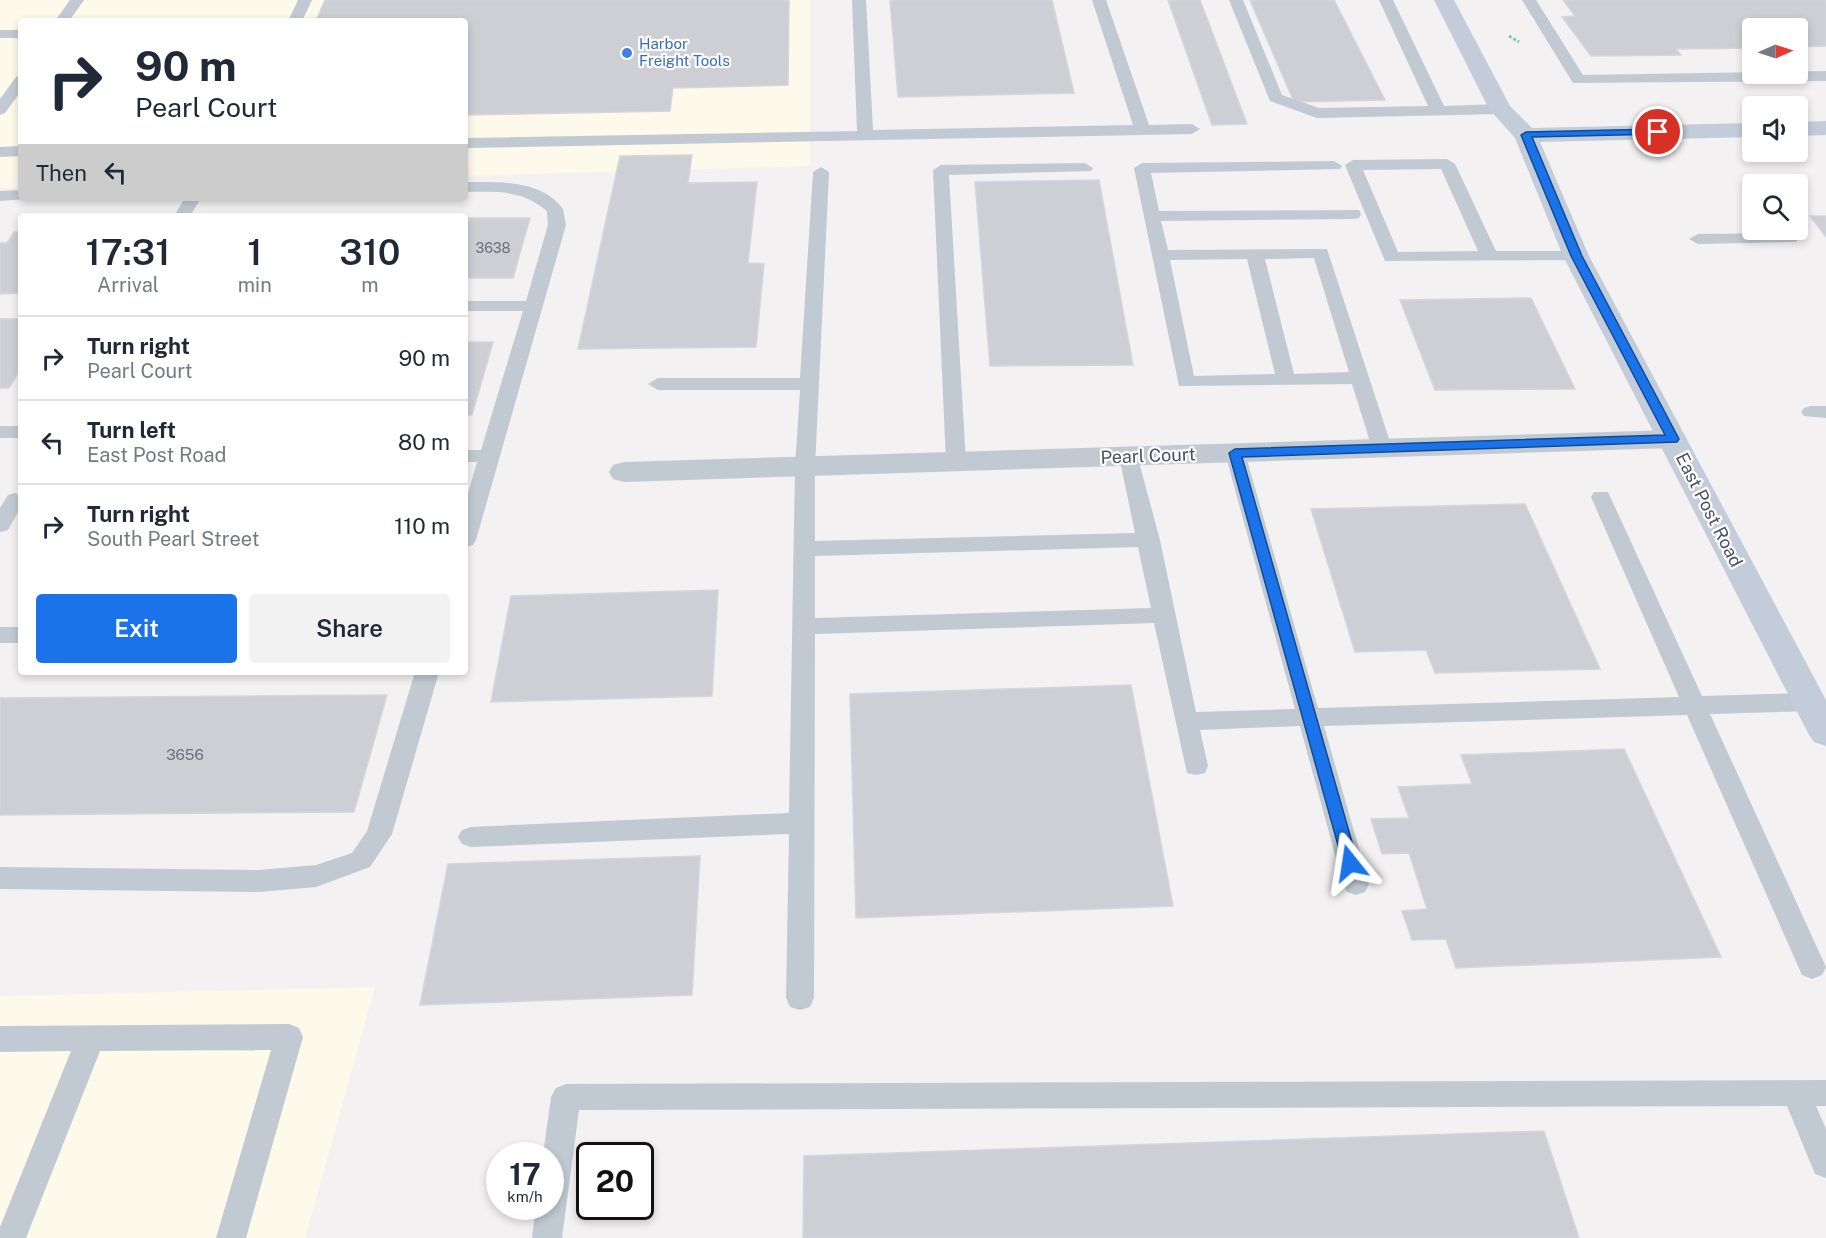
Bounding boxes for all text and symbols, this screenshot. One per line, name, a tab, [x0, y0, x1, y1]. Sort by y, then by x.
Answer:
north arrow	[1742, 18, 1808, 84]
map controls	[1742, 18, 1808, 240]
place label: Harbor Freight Tools	[639, 35, 730, 69]
text: 90 m	[135, 41, 237, 90]
icon: right	[36, 42, 114, 120]
marker: Harbor Freight Tools	[620, 46, 634, 60]
text: Pearl Court	[135, 91, 278, 123]
button: sound	[1742, 96, 1808, 162]
pin	[1632, 106, 1683, 157]
icon: arrive	[1641, 115, 1674, 148]
icon: left	[99, 156, 132, 189]
text: Then	[36, 160, 87, 186]
button: search	[1742, 174, 1808, 240]
text: 17:31	[86, 231, 170, 273]
text: 1	[247, 231, 262, 273]
text: 310	[339, 231, 400, 273]
house number: 3638	[475, 240, 511, 256]
text: Arrival	[97, 273, 159, 297]
text: min	[238, 273, 272, 297]
text: m	[361, 273, 379, 297]
text: Turn right	[87, 333, 190, 359]
icon: right	[36, 342, 69, 375]
text: 90 m	[399, 345, 450, 371]
text: Pearl Court	[87, 359, 193, 383]
text: Turn left	[87, 417, 176, 443]
icon: left	[36, 426, 69, 459]
text: 80 m	[398, 429, 450, 455]
text: East Post Road	[87, 443, 226, 467]
street label: Pearl Court	[1100, 443, 1196, 468]
street label: East Post Road	[1672, 449, 1747, 570]
text: Turn right	[87, 501, 190, 527]
icon: right	[36, 510, 69, 543]
text: 110 m	[394, 513, 450, 539]
text: South Pearl Street	[87, 527, 259, 551]
button: Exit	[36, 594, 237, 663]
button: Share	[249, 594, 450, 663]
house number: 3656	[166, 746, 204, 763]
position arrow	[1318, 831, 1382, 895]
speed limit sign: 20	[576, 1142, 654, 1220]
text: 17	[509, 1156, 541, 1192]
text: km/h	[507, 1188, 543, 1205]

